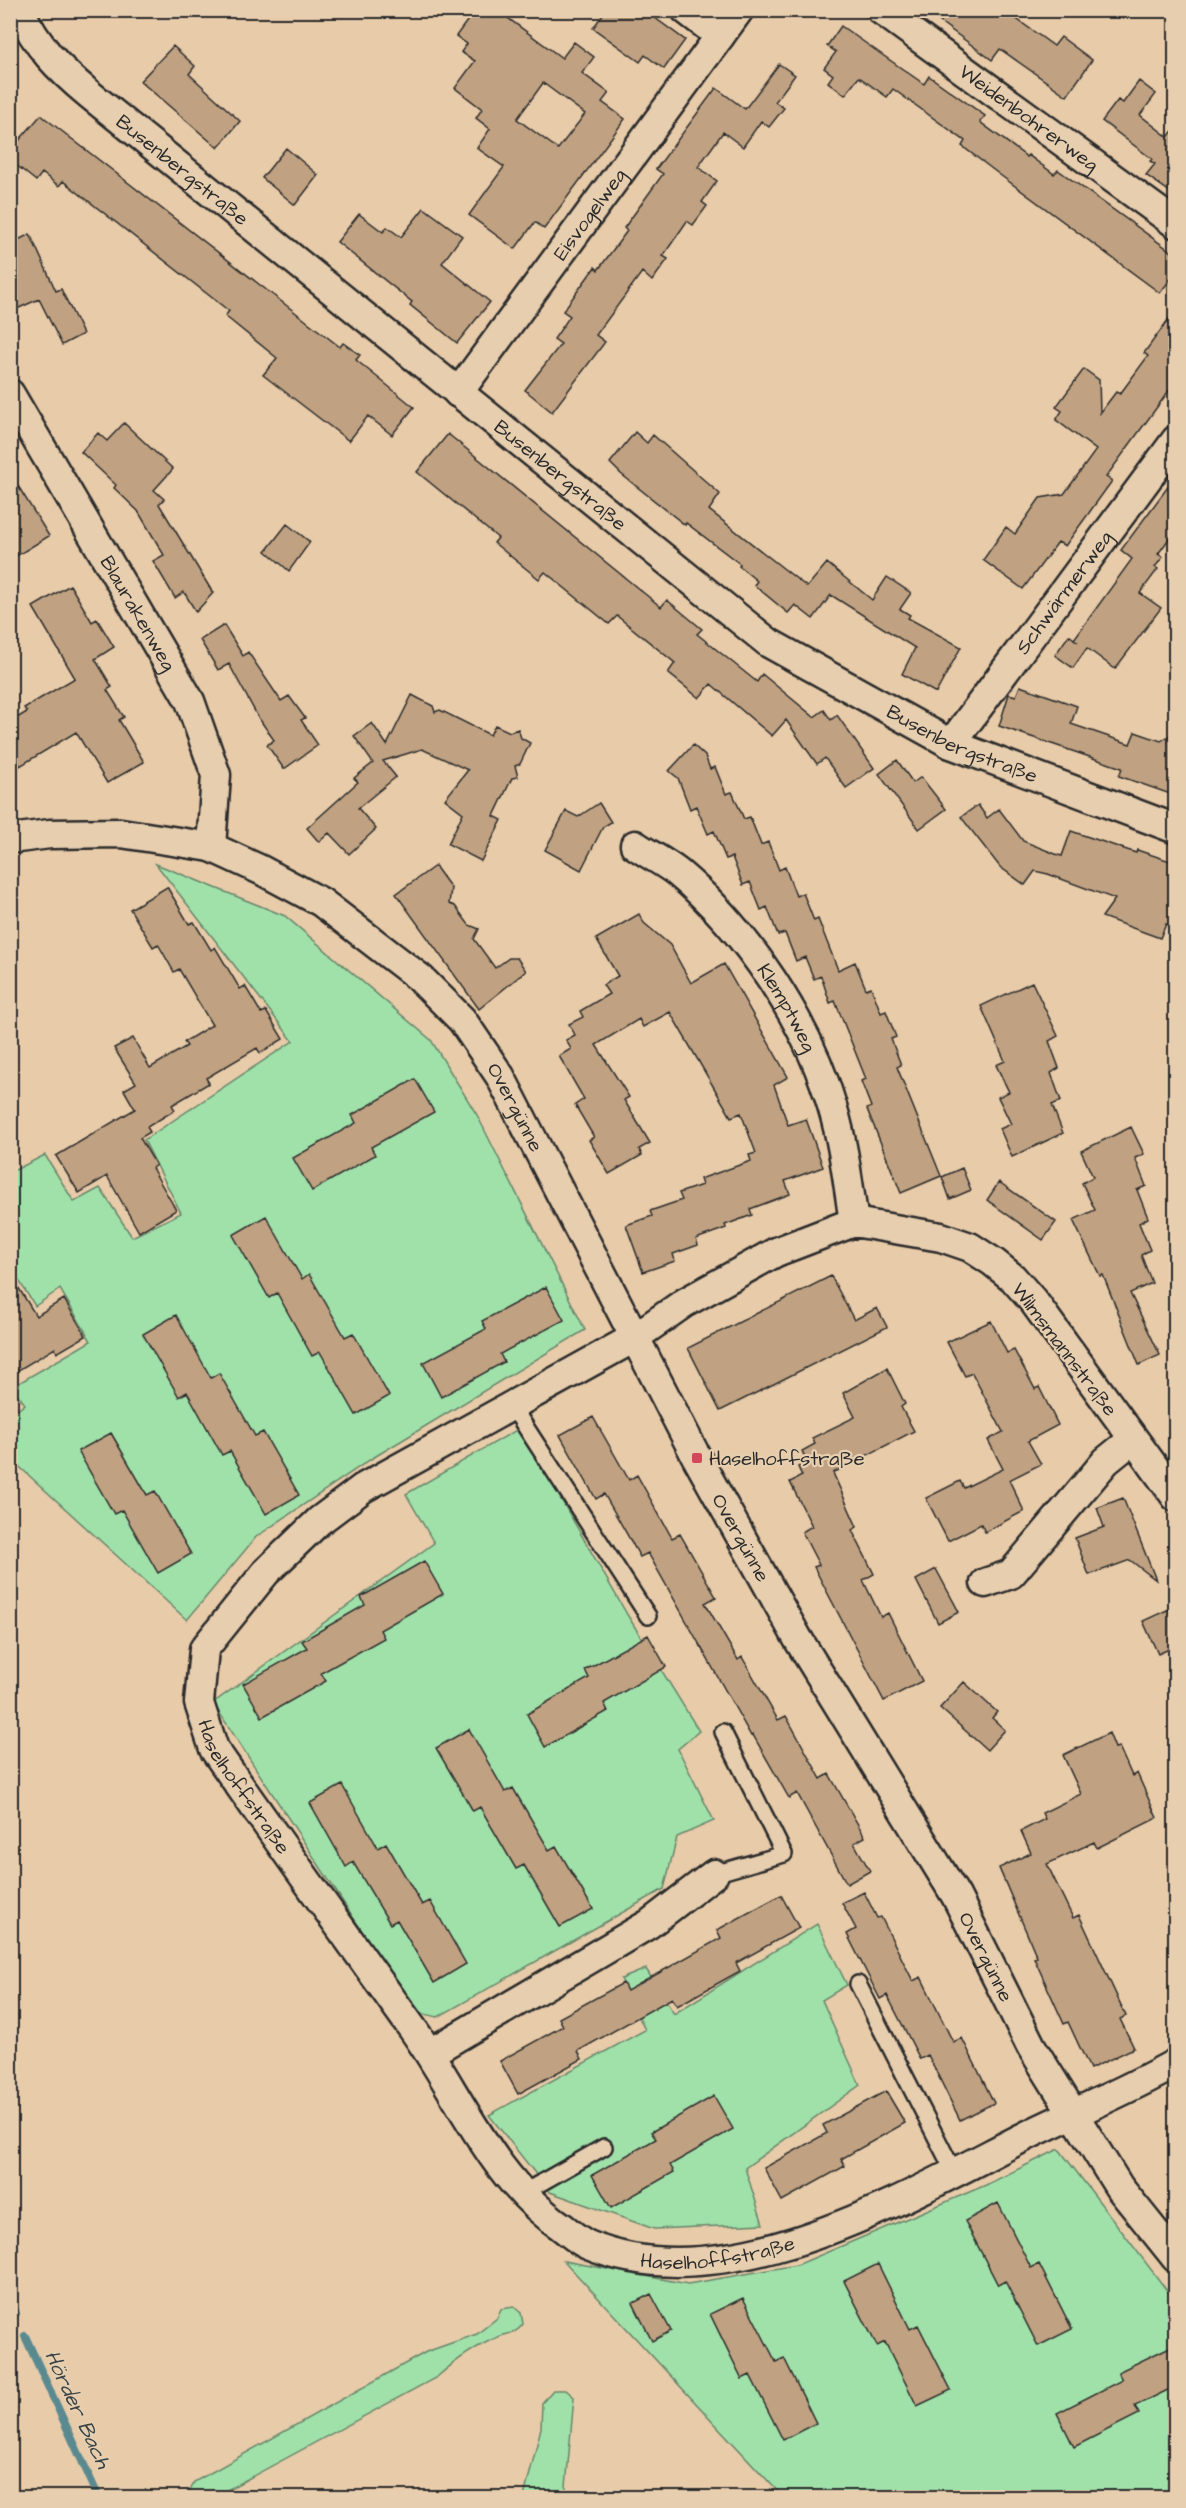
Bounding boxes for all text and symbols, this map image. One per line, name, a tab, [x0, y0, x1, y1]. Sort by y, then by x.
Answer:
street label: Weidenbohrerweg	[953, 58, 1104, 179]
street label: Busenbergstraße	[110, 108, 254, 233]
street label: Eisvogelweg	[547, 163, 634, 266]
street label: Busenbergstraße	[488, 413, 632, 538]
street label: Schwärmerweg	[1009, 525, 1120, 660]
street label: Blaurakenweg	[93, 551, 182, 677]
street label: Busenbergstraße	[881, 698, 1042, 790]
street label: Klemptweg	[750, 958, 823, 1057]
street label: Overgünne	[480, 1057, 550, 1157]
street label: Wilmsmannstraße	[1005, 1277, 1124, 1422]
place label: Haselhoffstraße	[709, 1445, 865, 1473]
marker: Haselhoffstraße	[690, 1451, 704, 1465]
street label: Overgünne	[705, 1489, 776, 1587]
street label: Haselhoffstraße	[190, 1716, 297, 1860]
street label: Overgünne	[951, 1908, 1020, 2007]
street label: Haselhoffstraße	[639, 2229, 798, 2277]
water label: Hörder Bach	[37, 2345, 118, 2475]

